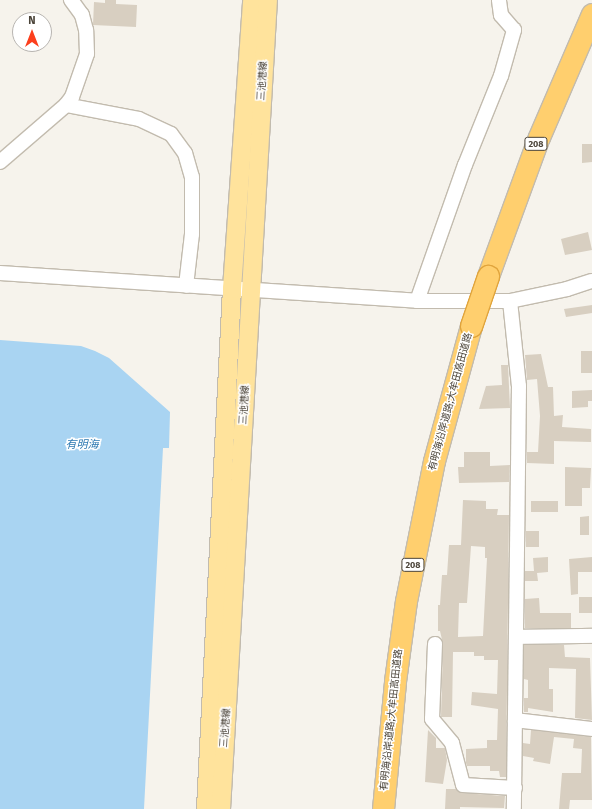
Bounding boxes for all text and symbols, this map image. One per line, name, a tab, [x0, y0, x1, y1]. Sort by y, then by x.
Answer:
north arrow	[12, 12, 52, 52]
text: N	[28, 14, 36, 27]
street label: 三池港線	[256, 61, 270, 101]
road number: 208	[524, 137, 548, 151]
street label: 有明海沿岸道路;大牟田高田道路	[427, 332, 475, 472]
street label: 三池港線	[238, 385, 252, 425]
water label: 有明海	[66, 438, 98, 452]
road number: 208	[401, 558, 425, 572]
street label: 有明海沿岸道路;大牟田高田道路	[379, 649, 405, 791]
street label: 三池港線	[219, 708, 233, 748]

